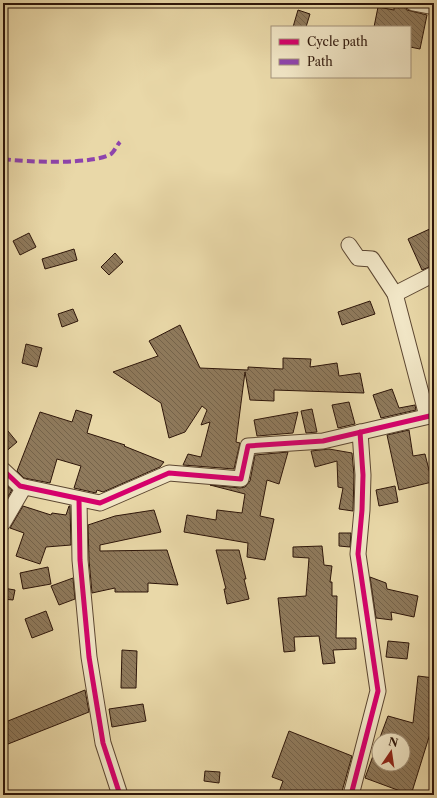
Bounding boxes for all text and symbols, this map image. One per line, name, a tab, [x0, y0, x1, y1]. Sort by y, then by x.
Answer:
legend	[271, 26, 411, 78]
text: Cycle path	[307, 34, 368, 49]
text: Path	[307, 54, 333, 69]
north arrow	[371, 732, 411, 772]
text: N	[387, 734, 400, 750]

